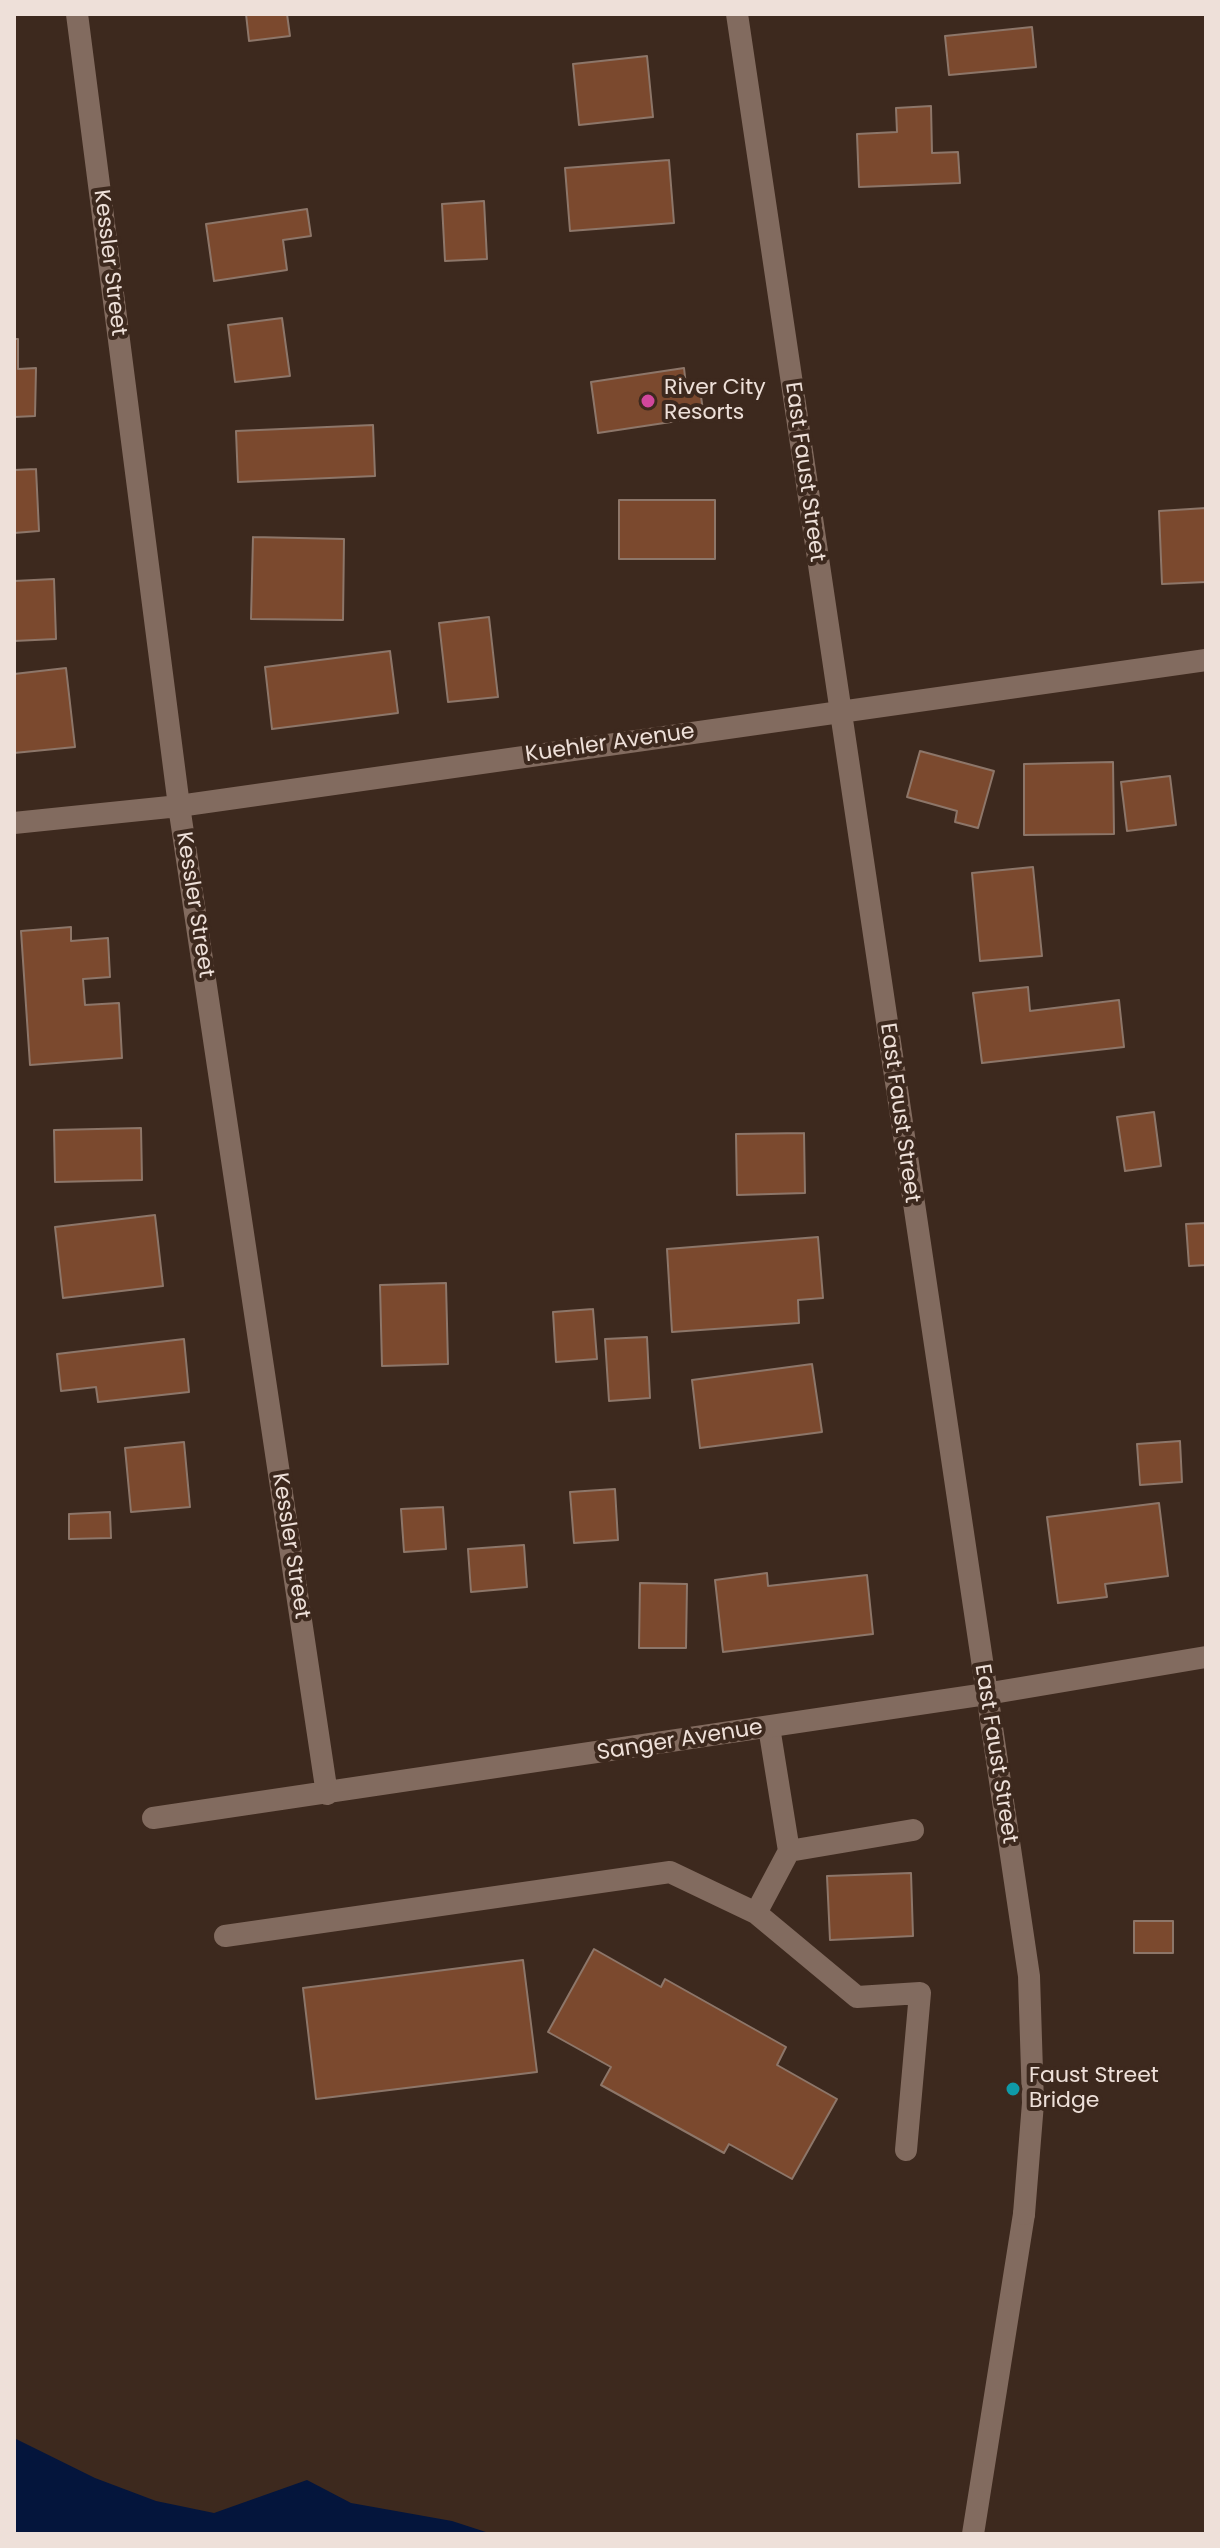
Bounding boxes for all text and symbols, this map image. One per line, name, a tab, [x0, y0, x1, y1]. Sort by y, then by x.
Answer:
street label: Kessler Street	[87, 188, 131, 338]
place label: River City Resorts	[664, 375, 766, 426]
street label: East Faust Street	[778, 380, 830, 564]
marker: River City Resorts	[639, 392, 657, 410]
street label: Kuehler Avenue	[524, 719, 696, 769]
street label: Kessler Street	[169, 830, 219, 980]
street label: East Faust Street	[873, 1021, 925, 1205]
street label: Kessler Street	[265, 1471, 315, 1621]
street label: East Faust Street	[968, 1662, 1022, 1846]
street label: Sanger Avenue	[595, 1715, 765, 1767]
place label: Faust Street Bridge	[1029, 2063, 1159, 2114]
marker: Faust Street Bridge	[1004, 2080, 1022, 2098]

